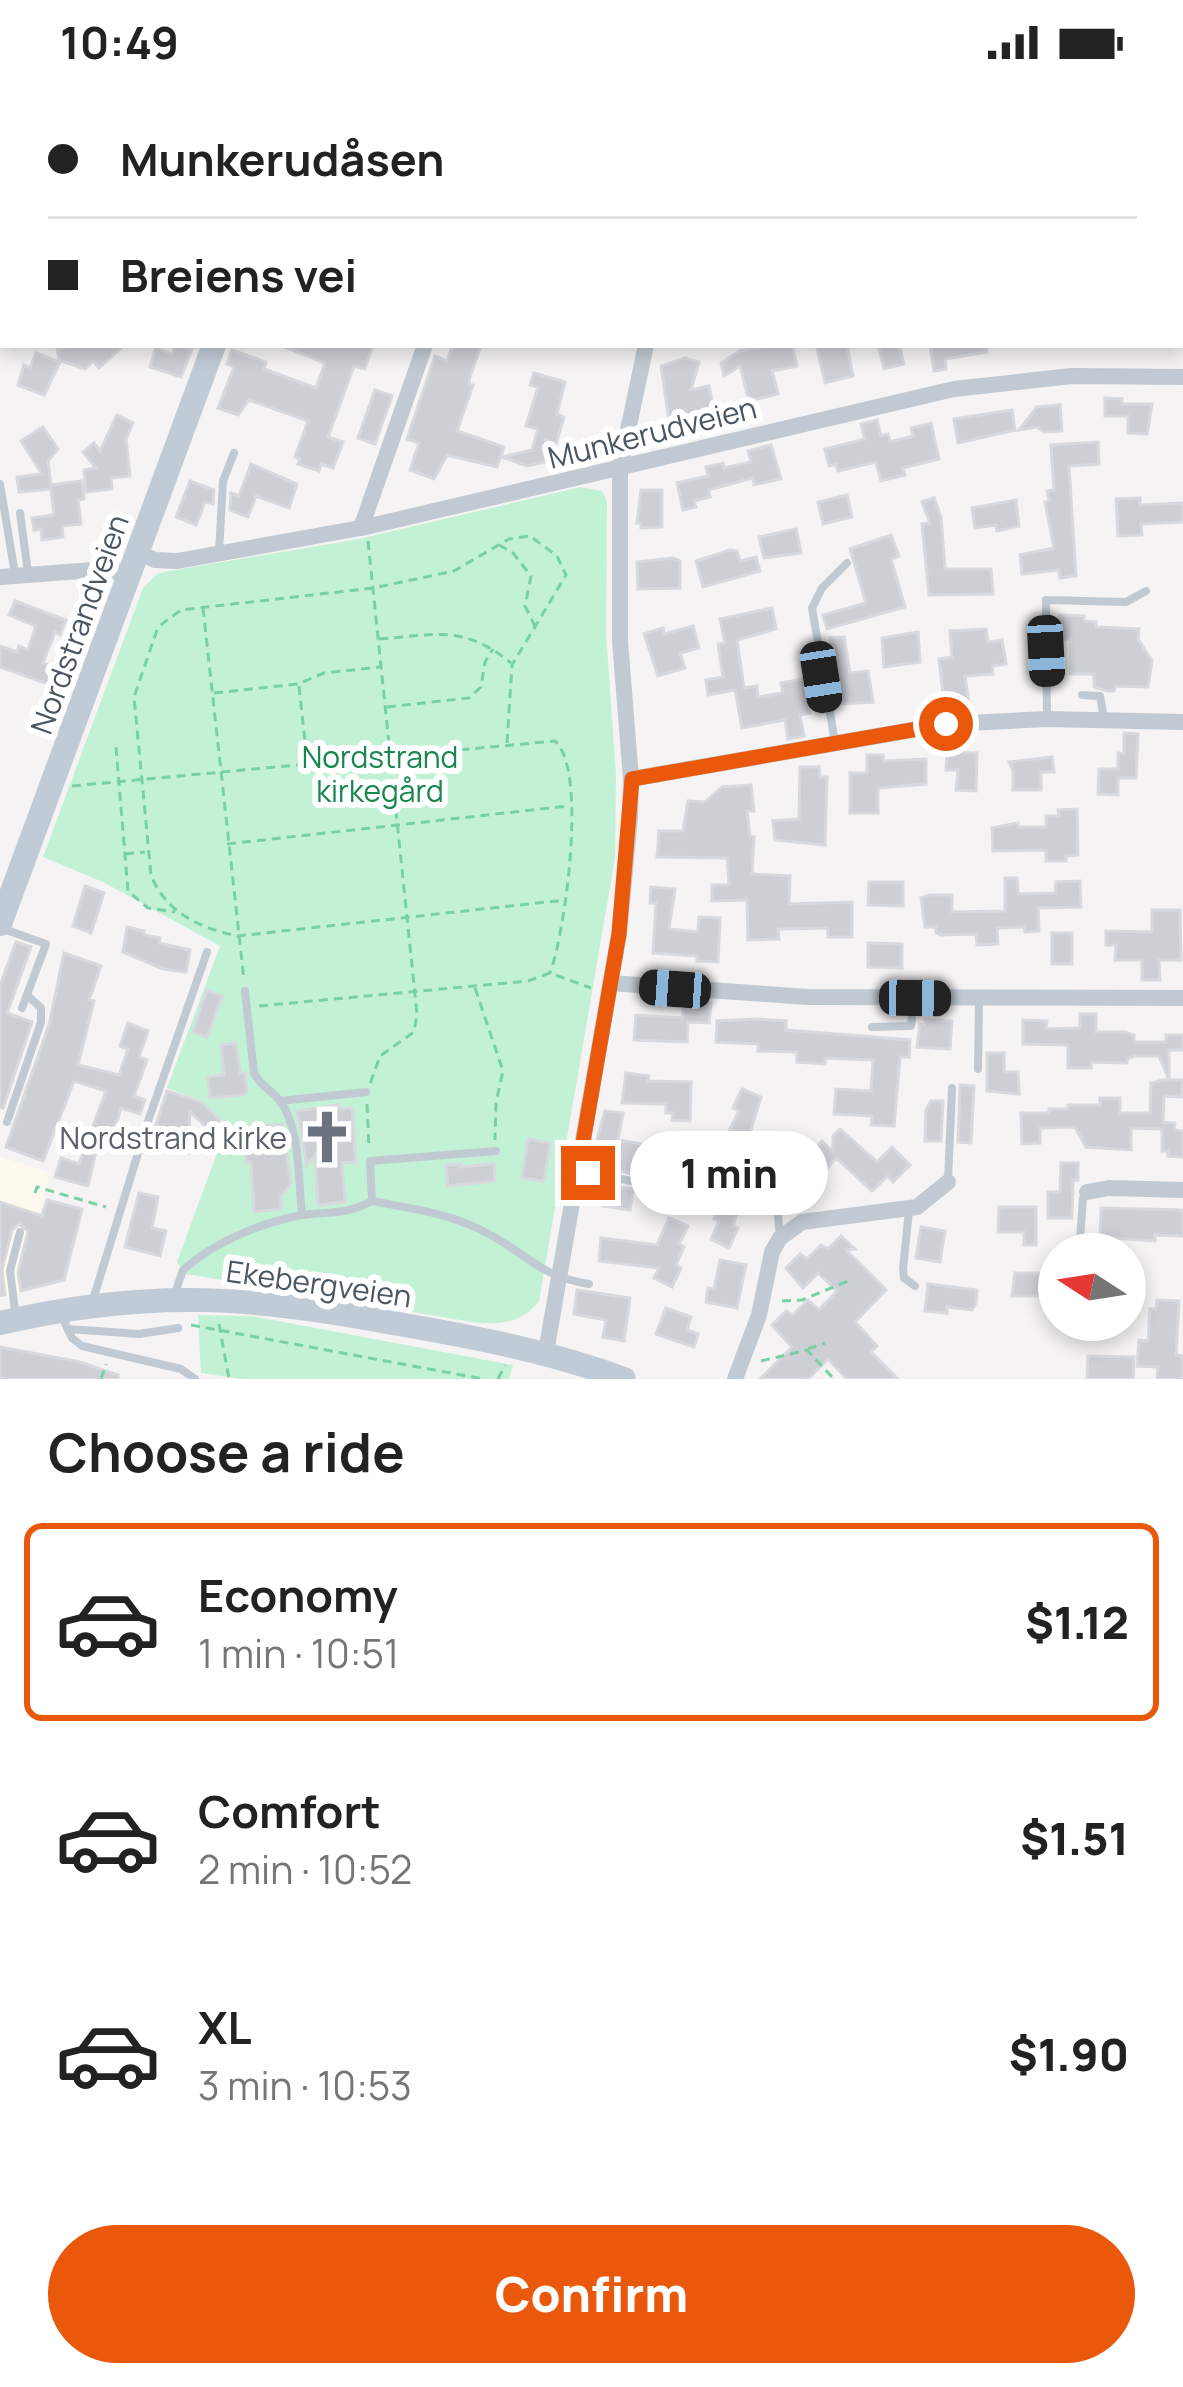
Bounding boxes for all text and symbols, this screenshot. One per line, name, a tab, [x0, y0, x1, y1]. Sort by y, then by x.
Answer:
text: 10:49	[60, 11, 179, 73]
text: Munkerudåsen	[120, 128, 444, 190]
text: Breiens vei	[120, 244, 357, 306]
street label: Munkerudveien	[543, 386, 761, 478]
street label: Nordstrandveien	[20, 509, 138, 739]
car	[1026, 614, 1066, 688]
car	[798, 639, 844, 715]
route start	[919, 697, 973, 751]
park label: Nordstrand kirkegård	[302, 736, 458, 811]
car	[638, 969, 712, 1009]
car	[879, 979, 951, 1017]
church icon: Nordstrand kirke	[298, 1108, 356, 1166]
place label: Nordstrand kirke	[59, 1117, 287, 1158]
callout: 1 min	[630, 1131, 828, 1215]
route end	[561, 1146, 615, 1200]
text: 1 min	[680, 1146, 778, 1200]
north arrow	[1038, 1233, 1146, 1341]
map controls	[1038, 1233, 1146, 1341]
street label: Ekebergveien	[224, 1250, 414, 1316]
text: Choose a ride	[48, 1414, 405, 1488]
text: Economy	[198, 1564, 398, 1626]
icon: car	[54, 1568, 162, 1676]
text: $1.12	[1025, 1591, 1129, 1653]
text: 1 min · 10:51	[198, 1626, 399, 1680]
text: Comfort	[198, 1780, 381, 1842]
icon: car	[54, 1784, 162, 1892]
text: $1.51	[1020, 1807, 1129, 1869]
text: 2 min · 10:52	[198, 1842, 412, 1896]
text: XL	[198, 1996, 252, 2058]
icon: car	[54, 2000, 162, 2108]
text: $1.90	[1009, 2023, 1129, 2085]
text: 3 min · 10:53	[198, 2058, 412, 2112]
button: Confirm	[48, 2225, 1135, 2363]

